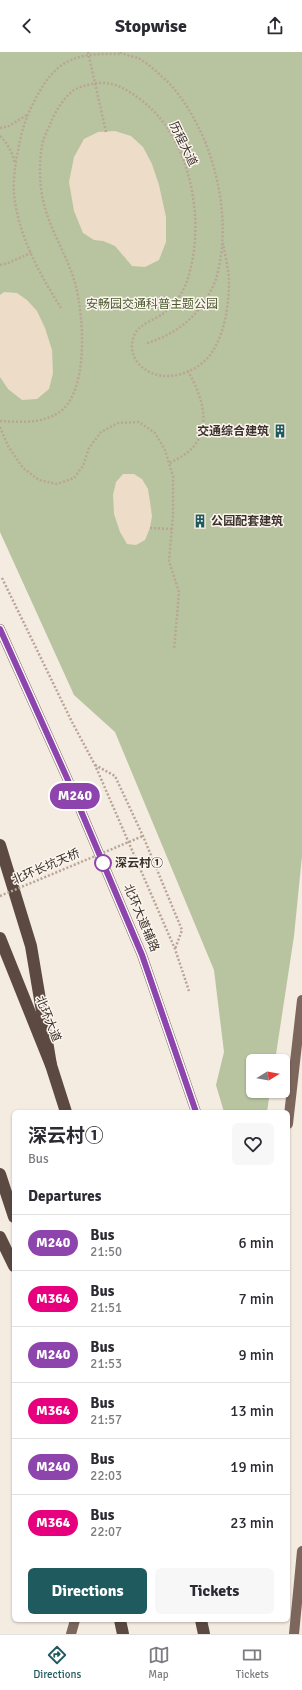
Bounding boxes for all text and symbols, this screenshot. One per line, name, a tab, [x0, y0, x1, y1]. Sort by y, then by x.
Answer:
icon: back	[16, 15, 38, 37]
text: Stopwise	[115, 15, 187, 37]
icon: share	[264, 15, 286, 37]
street label: 历程大道	[166, 119, 200, 169]
park label: 安畅园交通科普主题公园	[86, 297, 218, 312]
building icon: 交通综合建筑	[272, 423, 288, 439]
place label: 交通综合建筑	[197, 424, 269, 439]
building icon: 公园配套建筑	[192, 513, 208, 529]
place label: 公园配套建筑	[211, 514, 283, 529]
line badge: M240	[47, 783, 103, 809]
text: M240	[58, 787, 92, 804]
street label: 北环长坑天桥	[10, 846, 82, 888]
marker: 深云村①	[94, 854, 112, 872]
place label: 深云村①	[115, 856, 163, 871]
street label: 北环大道辅路	[120, 882, 162, 954]
street label: 北环大道	[32, 994, 64, 1044]
north arrow	[246, 1054, 290, 1098]
map controls	[246, 1054, 290, 1098]
button: heart	[232, 1123, 274, 1165]
text: 深云村①	[28, 1124, 104, 1148]
text: Bus	[28, 1151, 49, 1167]
text: Departures	[28, 1187, 101, 1205]
text: Bus	[90, 1226, 114, 1244]
text: M240	[36, 1234, 70, 1251]
text: 6 min	[238, 1234, 274, 1252]
text: 21:50	[90, 1244, 122, 1260]
text: Bus	[90, 1282, 114, 1300]
text: M364	[36, 1290, 70, 1307]
text: 7 min	[238, 1290, 274, 1308]
text: 21:51	[90, 1300, 122, 1316]
text: Bus	[90, 1338, 114, 1356]
text: M240	[36, 1346, 70, 1363]
text: 9 min	[238, 1346, 274, 1364]
text: 21:53	[90, 1356, 122, 1372]
text: Bus	[90, 1394, 114, 1412]
text: M364	[36, 1402, 70, 1419]
text: 13 min	[230, 1402, 274, 1420]
text: 21:57	[90, 1412, 122, 1428]
text: Bus	[90, 1450, 114, 1468]
text: M240	[36, 1458, 70, 1475]
text: 19 min	[230, 1458, 274, 1476]
text: 22:03	[90, 1468, 122, 1484]
text: Bus	[90, 1506, 114, 1524]
text: M364	[36, 1514, 70, 1531]
text: 23 min	[230, 1514, 274, 1532]
text: 22:07	[90, 1524, 122, 1540]
button: Directions	[28, 1568, 147, 1614]
button: Tickets	[155, 1568, 274, 1614]
tab: Directions	[33, 1644, 81, 1681]
tab: Map	[148, 1644, 170, 1681]
tab: Tickets	[236, 1644, 269, 1681]

